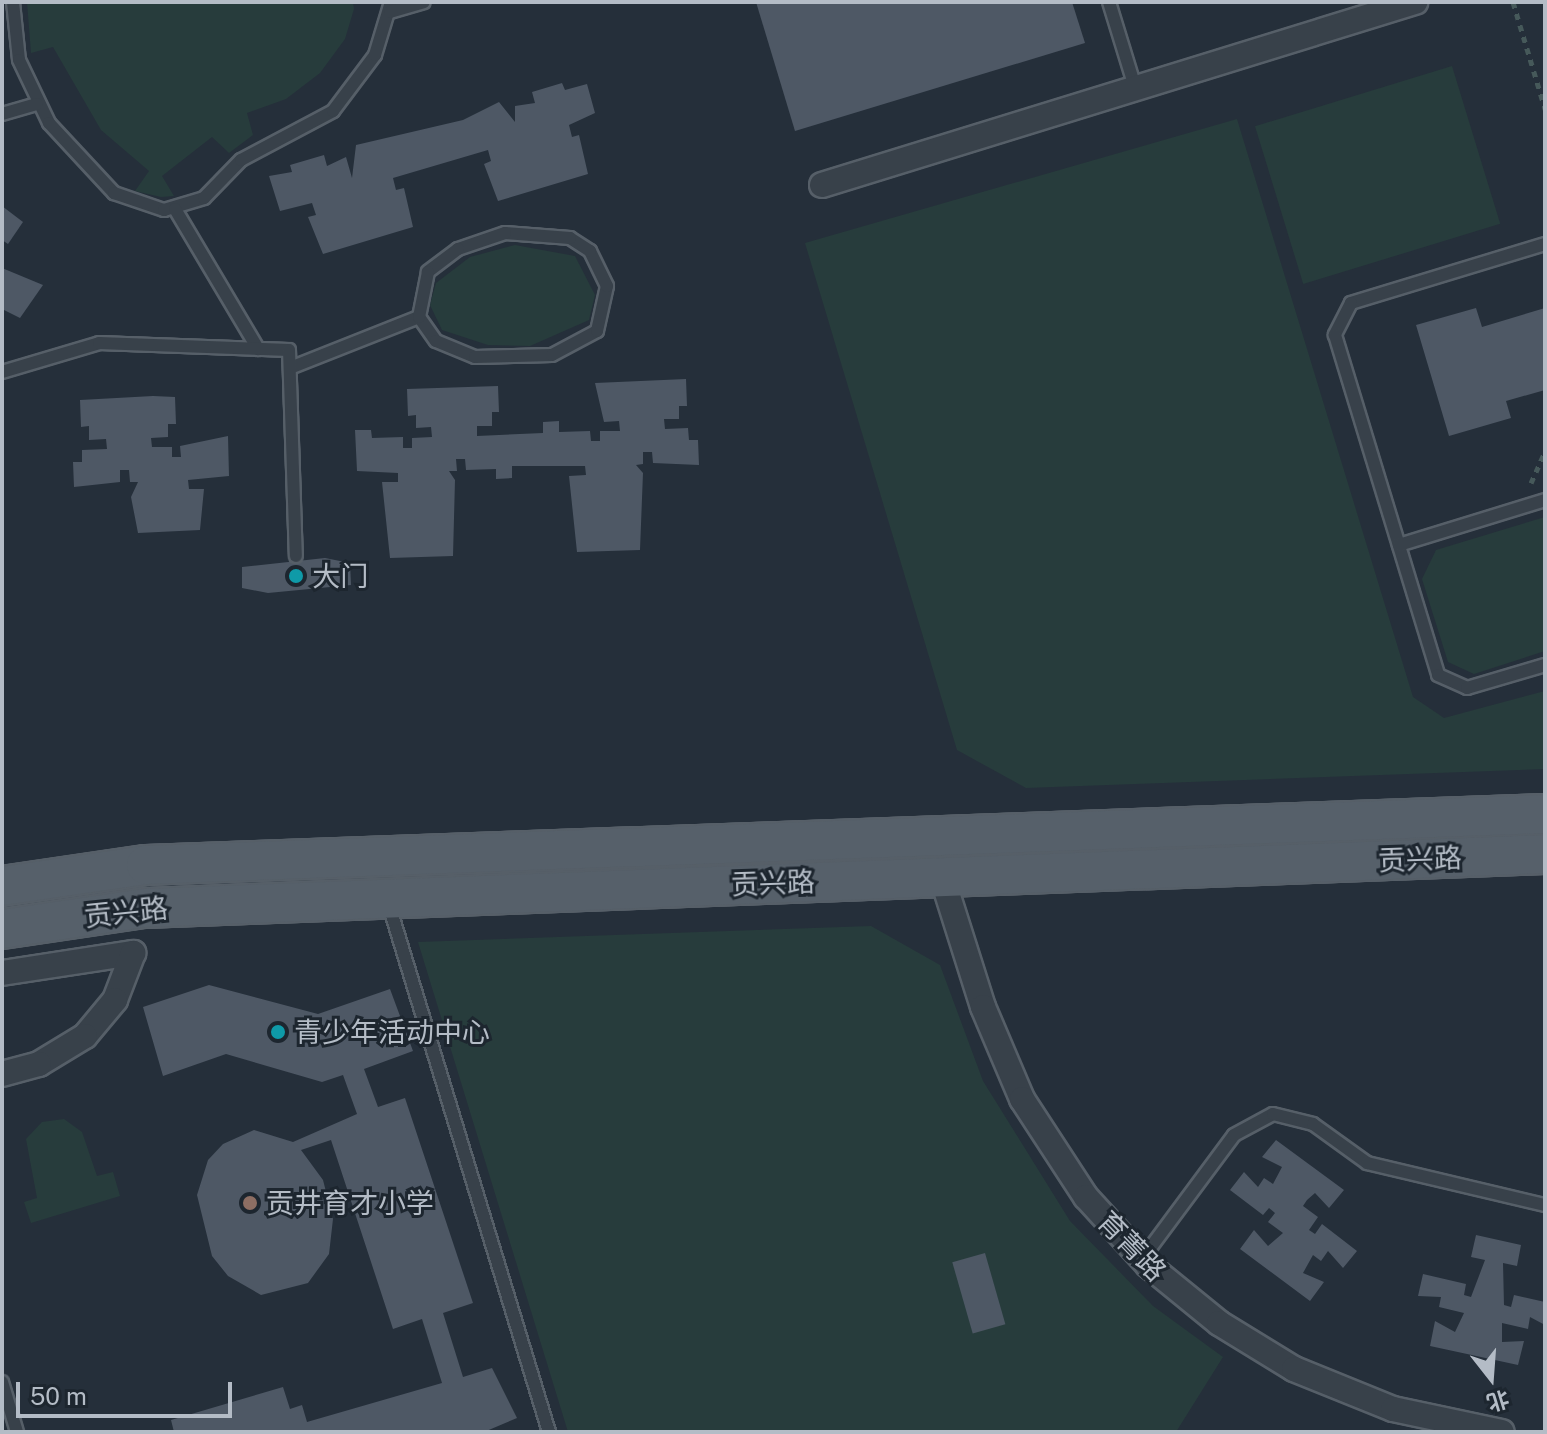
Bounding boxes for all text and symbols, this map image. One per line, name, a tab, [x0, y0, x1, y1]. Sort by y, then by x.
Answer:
place label: 大门	[312, 559, 368, 593]
marker: 大门	[287, 567, 305, 585]
street label: 贡兴路	[1377, 841, 1463, 877]
street label: 贡兴路	[730, 865, 816, 901]
street label: 贡兴路	[82, 891, 170, 933]
place label: 青少年活动中心	[294, 1015, 490, 1049]
marker: 青少年活动中心	[269, 1023, 287, 1041]
place label: 贡井育才小学	[266, 1186, 434, 1220]
marker: 贡井育才小学	[241, 1194, 259, 1212]
street label: 育菁路	[1091, 1204, 1173, 1288]
north arrow	[1451, 1338, 1531, 1418]
scale bar	[20, 1366, 236, 1416]
text: 50 m	[30, 1382, 87, 1410]
text: 北	[1484, 1385, 1512, 1417]

